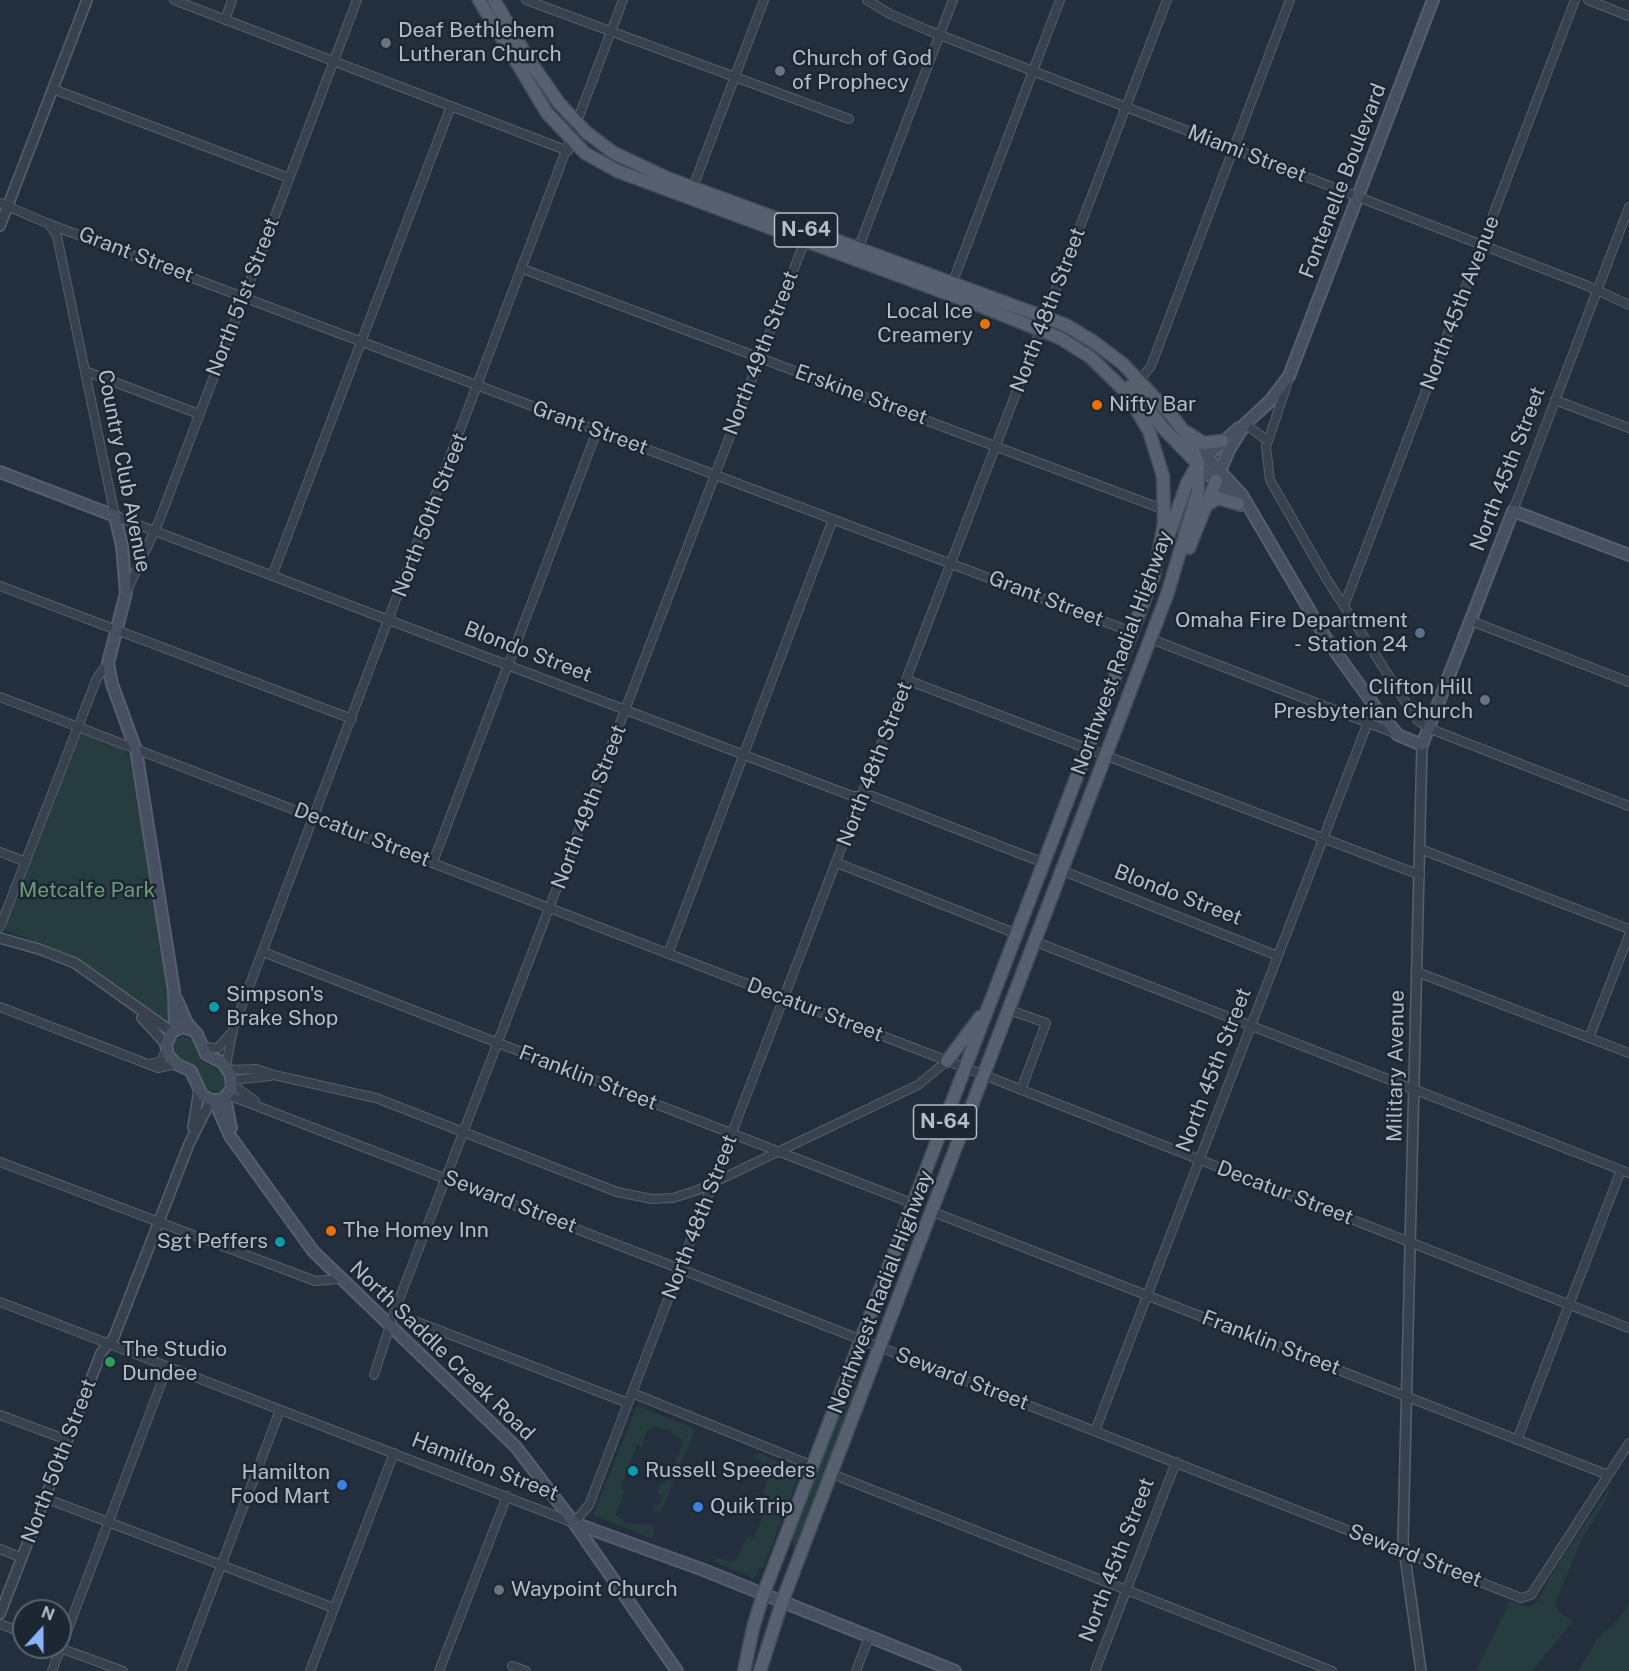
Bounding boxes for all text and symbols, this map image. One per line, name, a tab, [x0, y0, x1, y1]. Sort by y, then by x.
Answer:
place label: Deaf Bethlehem Lutheran Church	[398, 18, 562, 68]
marker: Deaf Bethlehem Lutheran Church	[379, 36, 393, 50]
place label: Church of God of Prophecy	[792, 46, 932, 96]
marker: Church of God of Prophecy	[773, 64, 787, 78]
street label: Fontenelle Boulevard	[1294, 80, 1392, 282]
street label: Miami Street	[1184, 120, 1310, 188]
street label: North 45th Avenue	[1415, 212, 1505, 394]
road number: N-64	[774, 213, 838, 247]
street label: North 51st Street	[201, 214, 285, 380]
street label: Grant Street	[75, 222, 197, 288]
street label: North 48th Street	[1005, 224, 1091, 396]
street label: North 49th Street	[718, 267, 804, 439]
place label: Local Ice Creamery	[877, 299, 973, 349]
marker: Local Ice Creamery	[978, 317, 992, 331]
street label: Erskine Street	[791, 359, 931, 431]
street label: Country Club Avenue	[92, 368, 156, 574]
street label: North 45th Street	[1465, 383, 1551, 555]
place label: Nifty Bar	[1109, 392, 1196, 418]
street label: Grant Street	[529, 395, 651, 461]
marker: Nifty Bar	[1090, 398, 1104, 412]
street label: North 50th Street	[387, 429, 473, 601]
street label: Northwest Radial Highway	[1066, 527, 1178, 779]
street label: Grant Street	[985, 566, 1107, 632]
place label: Omaha Fire Department - Station 24	[1175, 608, 1408, 658]
street label: Blondo Street	[461, 616, 595, 688]
marker: Omaha Fire Department - Station 24	[1413, 626, 1427, 640]
place label: Clifton Hill Presbyterian Church	[1273, 675, 1473, 725]
street label: North 48th Street	[832, 678, 918, 850]
marker: Clifton Hill Presbyterian Church	[1478, 693, 1492, 707]
street label: North 49th Street	[546, 721, 632, 893]
street label: Decatur Street	[290, 797, 434, 873]
street label: Blondo Street	[1111, 859, 1245, 931]
park label: Metcalfe Park	[19, 878, 155, 904]
street label: Decatur Street	[743, 972, 887, 1048]
place label: Simpson's Brake Shop	[226, 982, 338, 1032]
street label: North 45th Street	[1171, 984, 1257, 1156]
street label: Military Avenue	[1382, 990, 1410, 1142]
marker: Simpson's Brake Shop	[207, 1000, 221, 1014]
street label: Franklin Street	[515, 1040, 661, 1116]
road number: N-64	[914, 1105, 976, 1139]
street label: North 48th Street	[657, 1131, 743, 1303]
street label: Decatur Street	[1213, 1155, 1357, 1231]
street label: Seward Street	[440, 1165, 580, 1239]
street label: Northwest Radial Highway	[823, 1167, 939, 1417]
place label: The Homey Inn	[343, 1218, 489, 1244]
marker: The Homey Inn	[324, 1224, 338, 1238]
place label: Sgt Peffers	[157, 1229, 268, 1255]
marker: Sgt Peffers	[273, 1235, 287, 1249]
street label: North Saddle Creek Road	[344, 1256, 540, 1446]
street label: Franklin Street	[1198, 1305, 1344, 1381]
place label: The Studio Dundee	[122, 1337, 227, 1387]
street label: Seward Street	[892, 1342, 1032, 1416]
marker: The Studio Dundee	[103, 1355, 117, 1369]
street label: North 50th Street	[16, 1375, 102, 1547]
street label: Hamilton Street	[408, 1427, 562, 1507]
place label: Russell Speeders	[645, 1458, 815, 1484]
place label: Hamilton Food Mart	[230, 1460, 330, 1510]
marker: Russell Speeders	[626, 1464, 640, 1478]
street label: North 45th Street	[1074, 1474, 1160, 1646]
marker: Hamilton Food Mart	[335, 1478, 349, 1492]
place label: QuikTrip	[710, 1494, 793, 1520]
marker: QuikTrip	[691, 1500, 705, 1514]
street label: Seward Street	[1345, 1519, 1485, 1593]
place label: Waypoint Church	[511, 1577, 678, 1603]
marker: Waypoint Church	[492, 1583, 506, 1597]
north arrow	[12, 1599, 72, 1659]
text: N	[39, 1602, 57, 1625]

